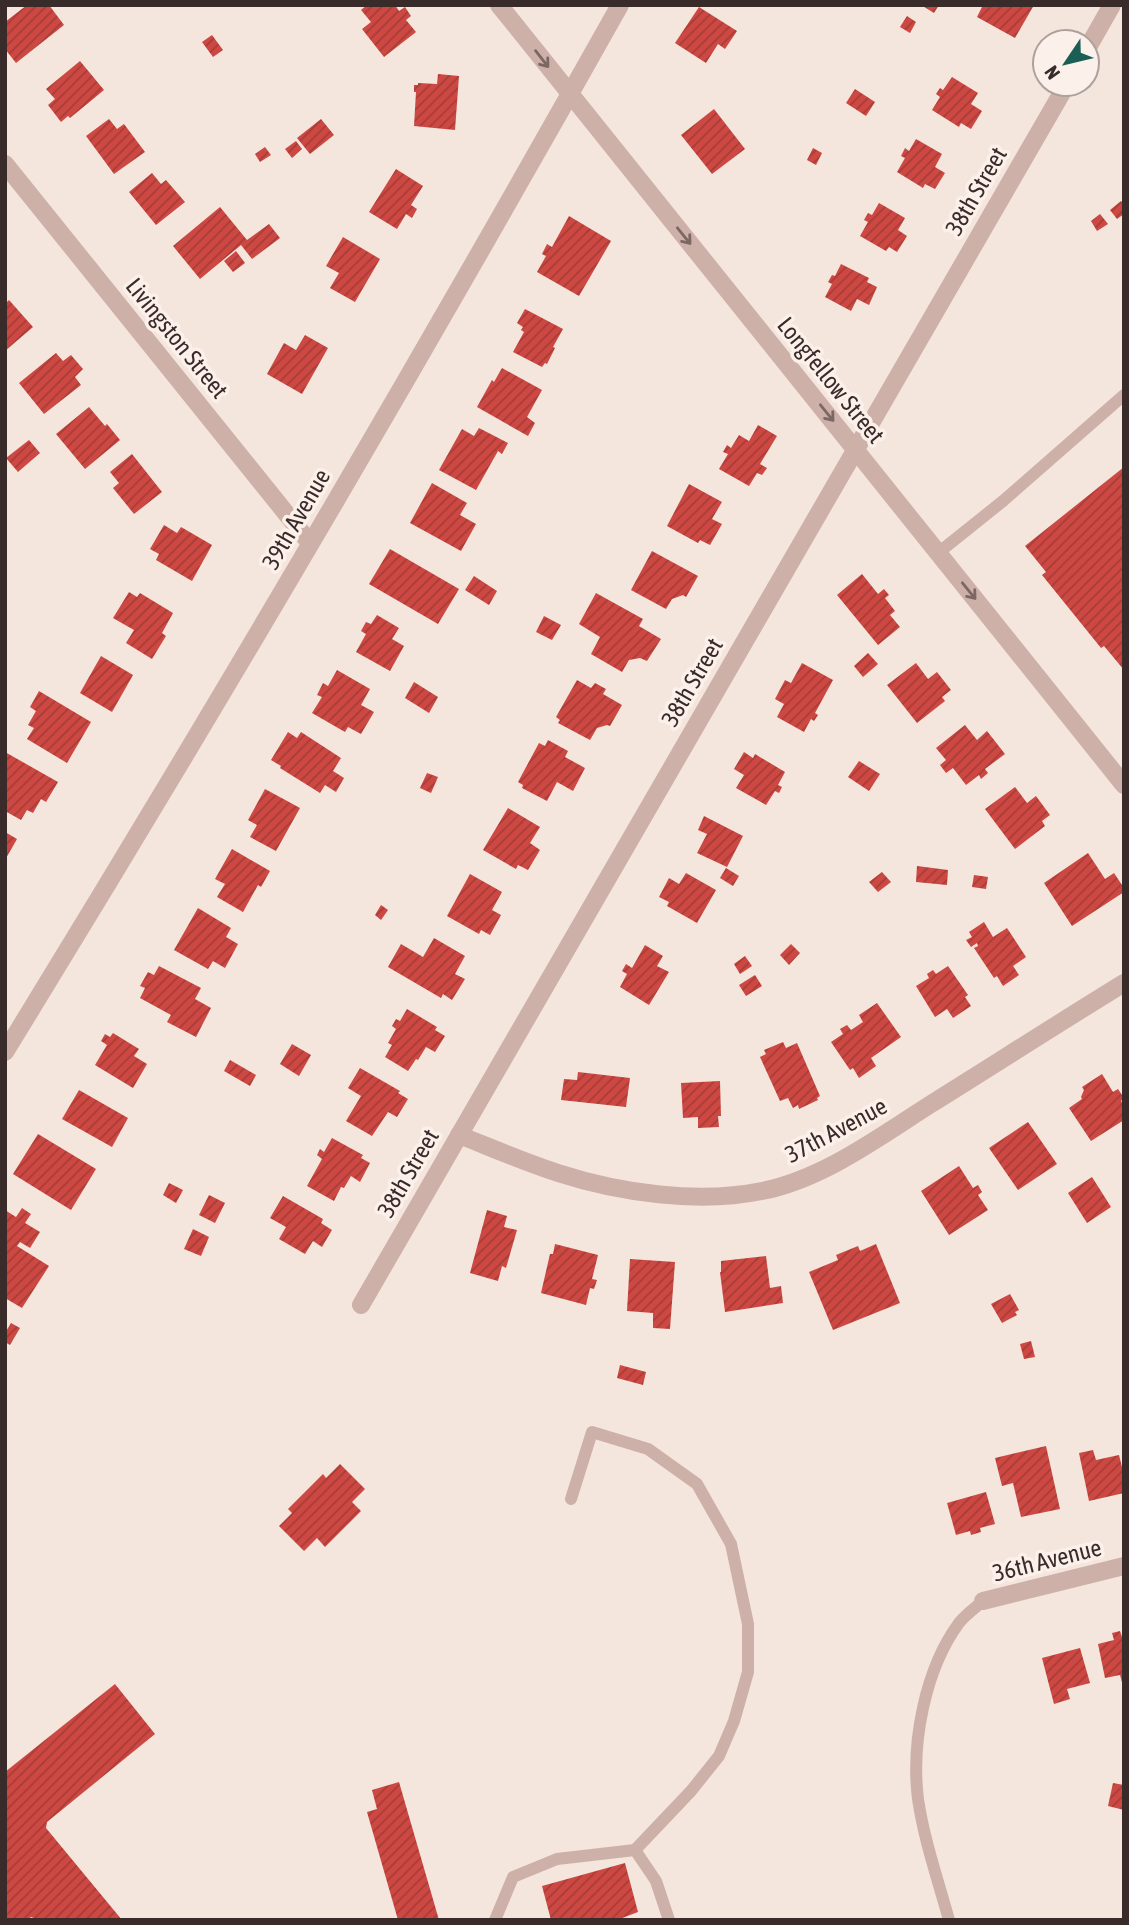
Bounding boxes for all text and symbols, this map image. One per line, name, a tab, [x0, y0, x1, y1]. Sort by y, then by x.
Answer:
north arrow	[1031, 28, 1101, 98]
one-way arrow	[534, 49, 550, 67]
text: N	[1040, 62, 1064, 84]
street label: 38th Street	[940, 142, 1012, 240]
one-way arrow	[677, 227, 692, 245]
street label: Livingston Street	[121, 273, 234, 403]
street label: Longfellow Street	[772, 312, 890, 448]
one-way arrow	[819, 404, 835, 422]
street label: 39th Avenue	[257, 464, 335, 574]
one-way arrow	[961, 581, 976, 600]
street label: 38th Street	[656, 633, 728, 731]
street label: 37th Avenue	[781, 1092, 891, 1168]
street label: 38th Street	[372, 1124, 444, 1222]
street label: 36th Avenue	[990, 1533, 1104, 1587]

